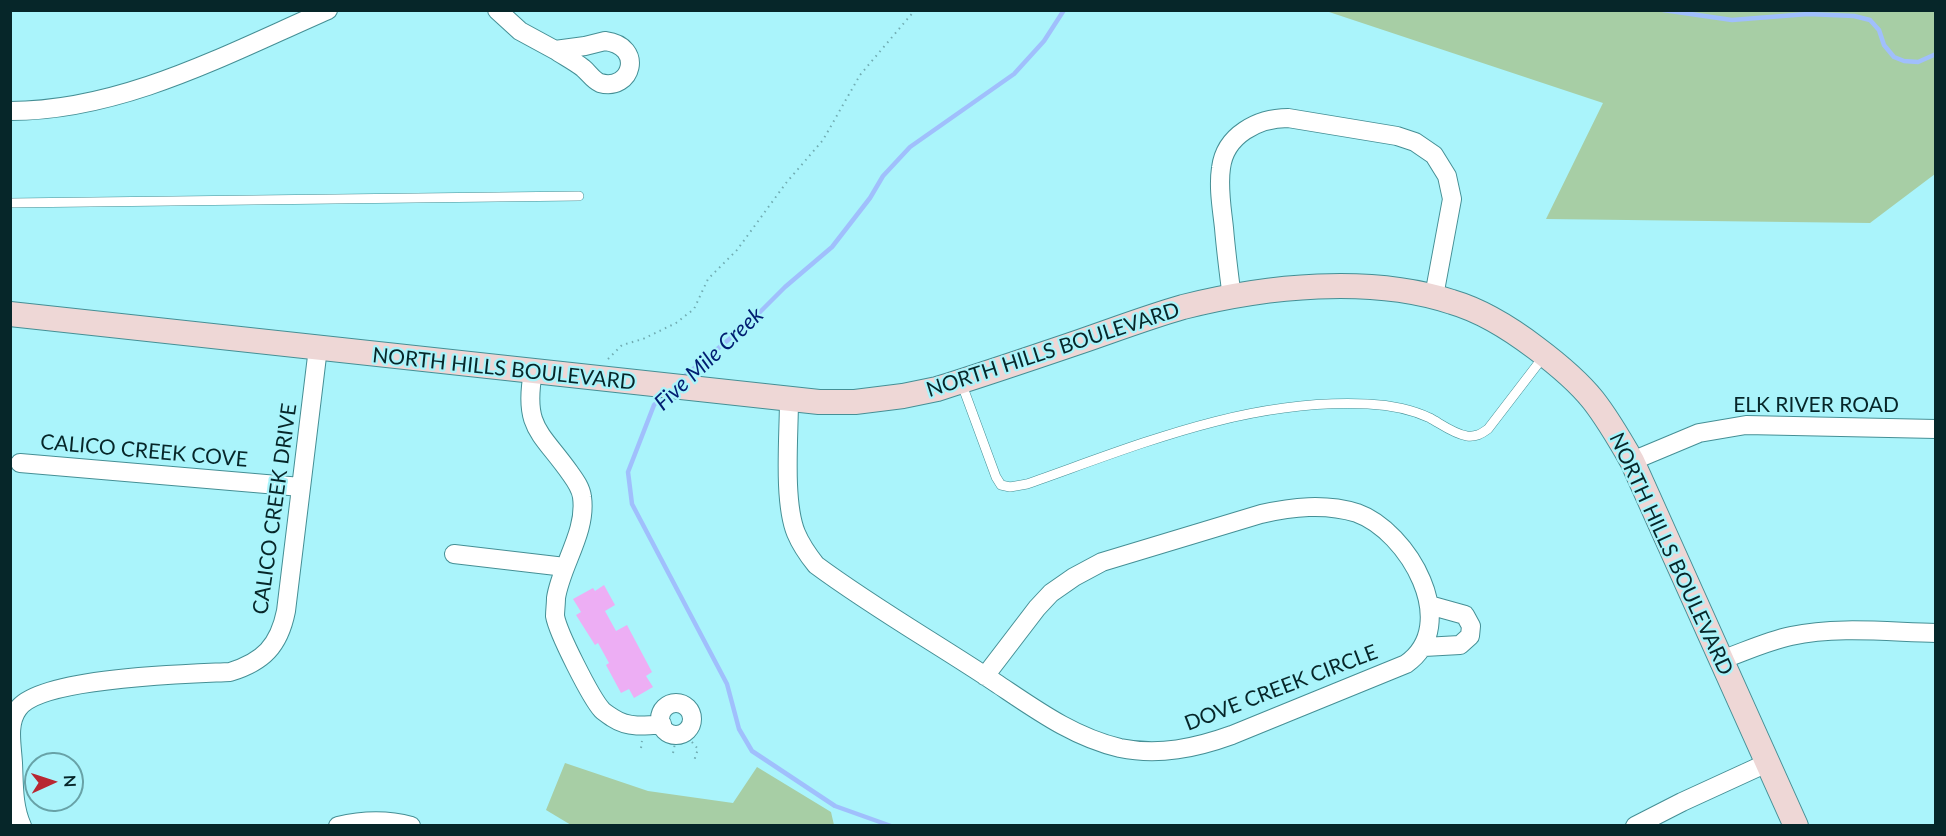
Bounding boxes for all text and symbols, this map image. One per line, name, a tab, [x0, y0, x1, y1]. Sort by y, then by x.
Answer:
street label: NORTH HILLS BOULEVARD	[923, 297, 1183, 403]
water label: Five Mile Creek	[649, 302, 769, 416]
street label: NORTH HILLS BOULEVARD	[371, 343, 637, 395]
street label: ELK RIVER ROAD	[1733, 392, 1899, 418]
street label: CALICO CREEK DRIVE	[248, 402, 302, 616]
street label: CALICO CREEK COVE	[39, 429, 249, 473]
street label: NORTH HILLS BOULEVARD	[1604, 429, 1738, 679]
street label: DOVE CREEK CIRCLE	[1181, 640, 1381, 736]
north arrow	[24, 752, 84, 812]
text: N	[61, 774, 80, 788]

